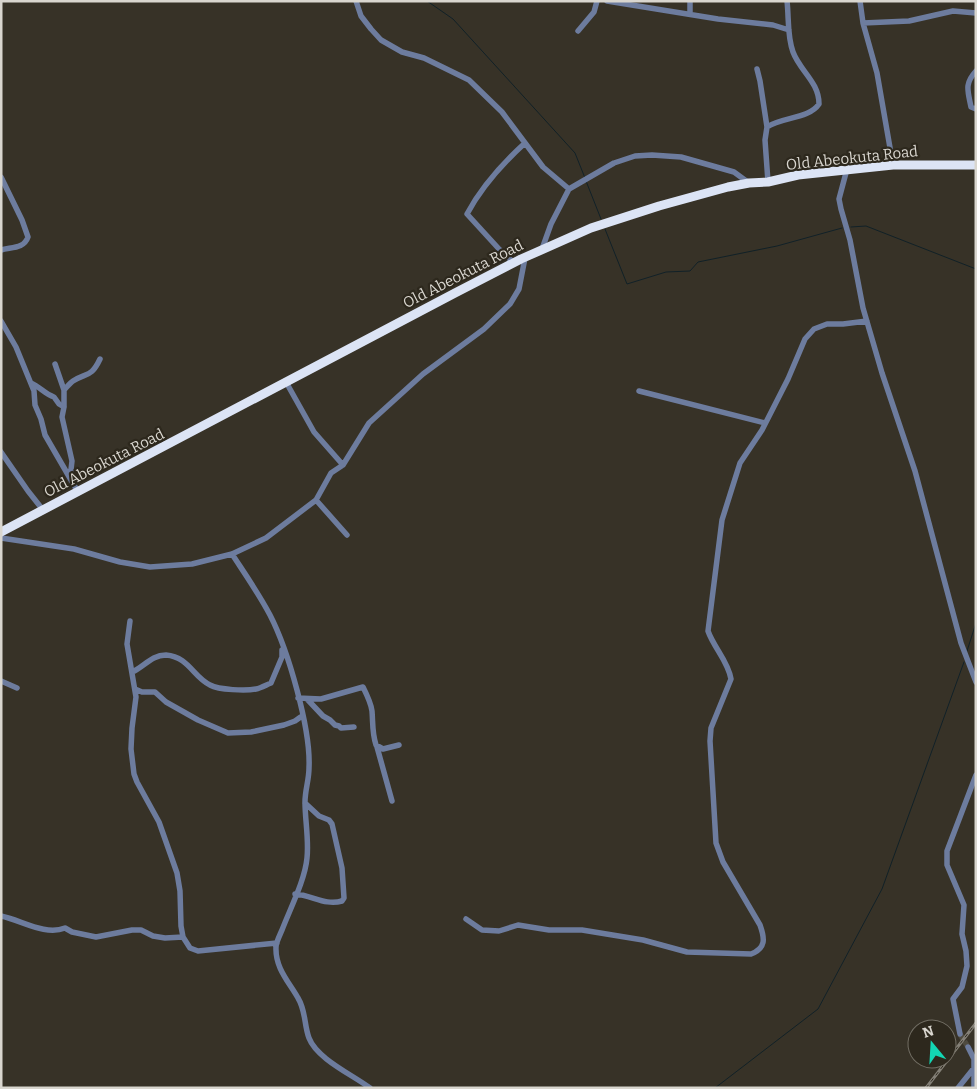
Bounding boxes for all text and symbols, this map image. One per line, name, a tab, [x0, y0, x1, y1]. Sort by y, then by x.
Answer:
street label: Old Abeokuta Road	[785, 142, 919, 174]
street label: Old Abeokuta Road	[400, 236, 526, 312]
street label: Old Abeokuta Road	[41, 425, 167, 501]
north arrow	[907, 1019, 957, 1069]
text: N	[920, 1022, 936, 1042]

